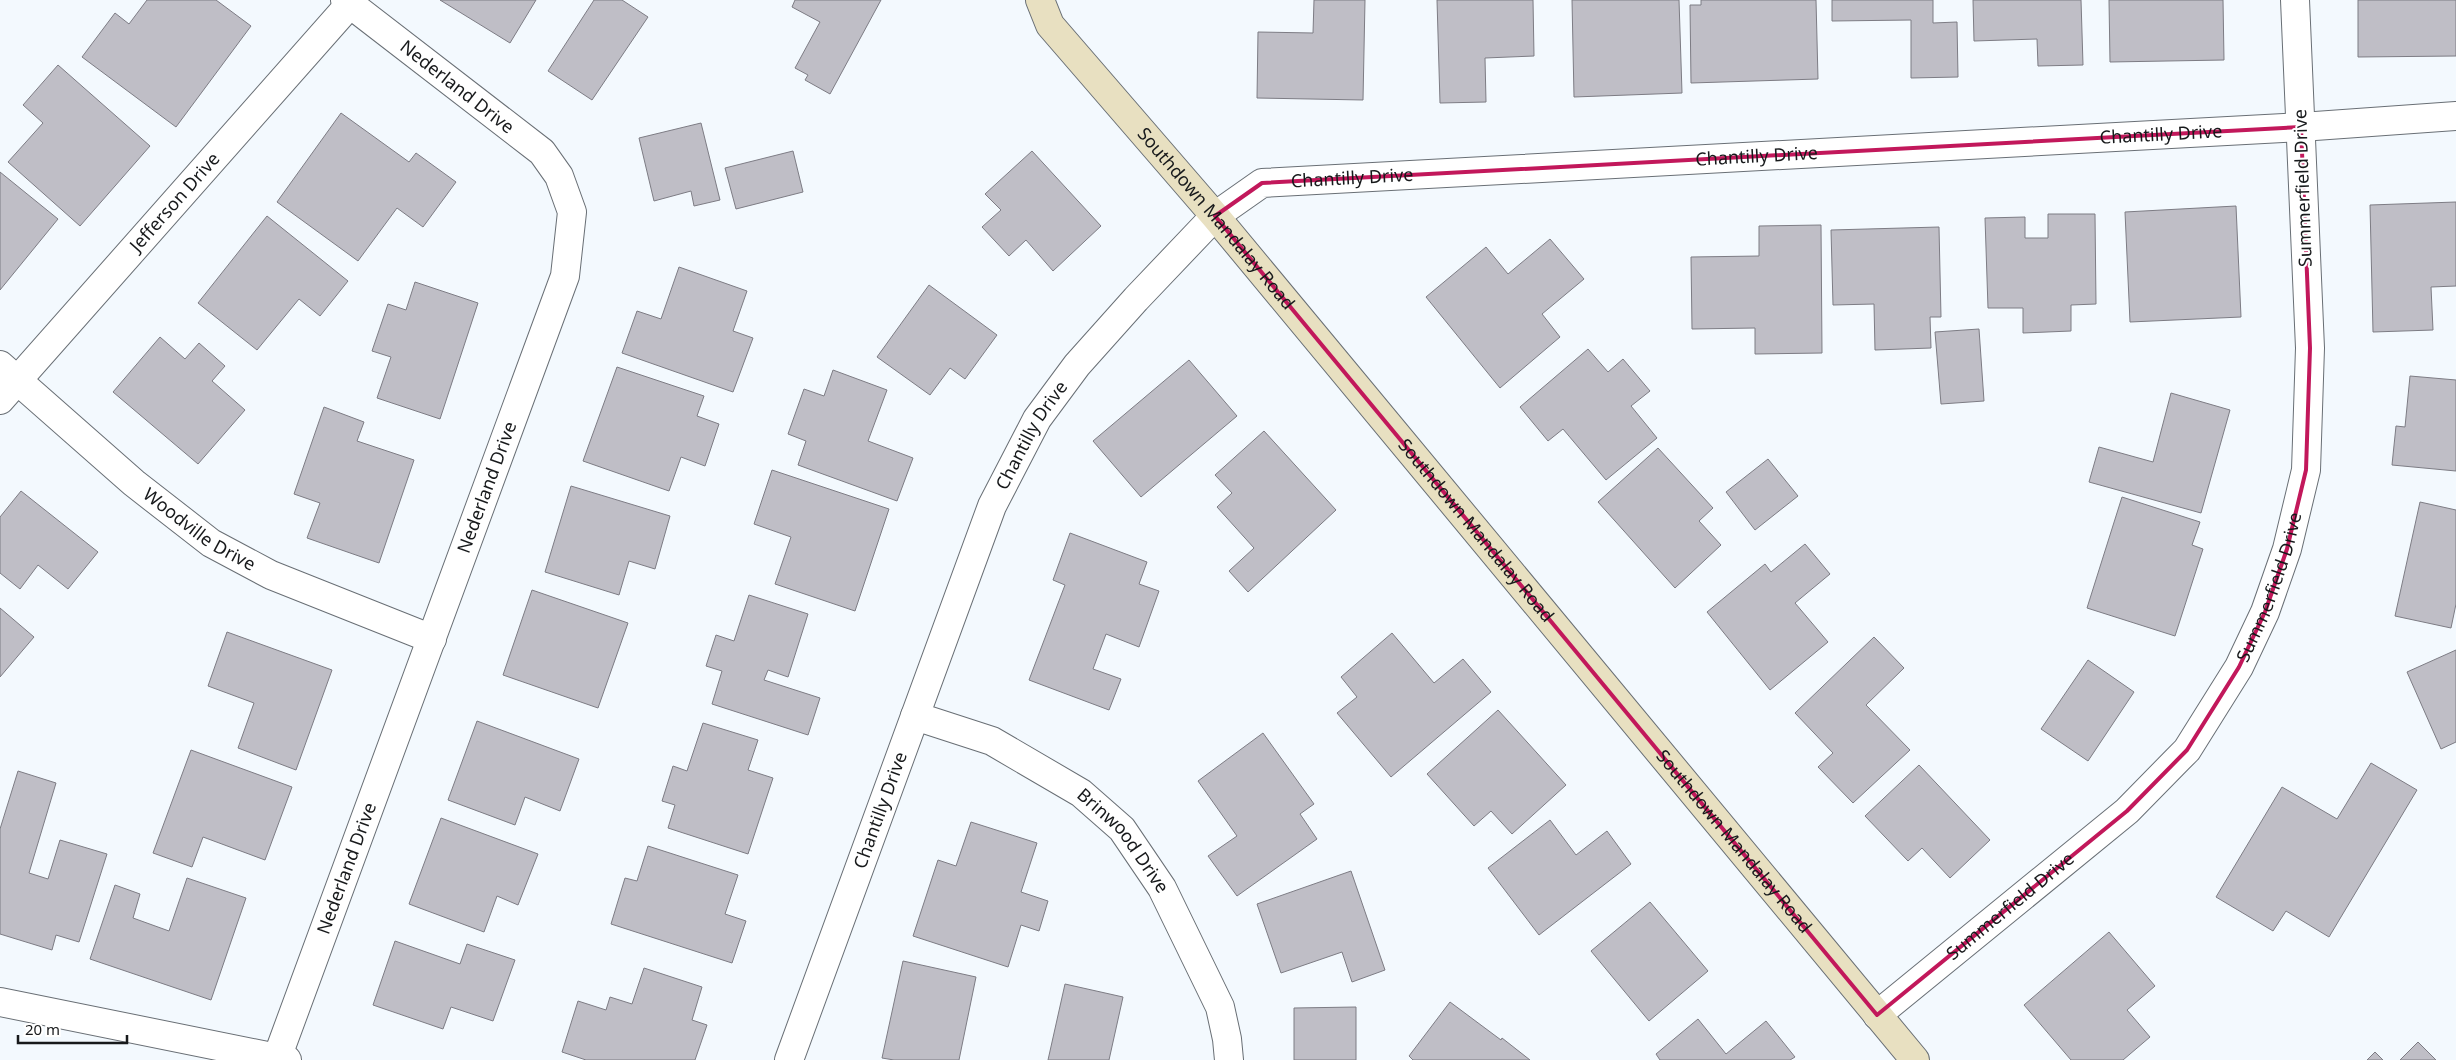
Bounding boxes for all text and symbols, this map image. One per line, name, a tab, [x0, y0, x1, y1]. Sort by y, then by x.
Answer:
street label: Nederland Drive	[396, 34, 520, 138]
street label: Summerfield Drive	[2287, 109, 2317, 267]
street label: Chantilly Drive	[2099, 118, 2223, 149]
street label: Southdown Mandalay Road	[1133, 122, 1301, 314]
street label: Chantilly Drive	[1695, 140, 1818, 171]
street label: Jefferson Drive	[122, 147, 224, 258]
street label: Chantilly Drive	[1290, 162, 1414, 192]
street label: Chantilly Drive	[989, 376, 1072, 494]
street label: Nederland Drive	[451, 418, 521, 556]
street label: Southdown Mandalay Road	[1393, 433, 1560, 627]
street label: Woodville Drive	[139, 482, 260, 576]
street label: Summerfield Drive	[2230, 510, 2306, 666]
street label: Southdown Mandalay Road	[1651, 744, 1818, 938]
street label: Chantilly Drive	[847, 748, 912, 872]
street label: Brinwood Drive	[1073, 782, 1175, 897]
street label: Nederland Drive	[311, 799, 381, 937]
street label: Summerfield Drive	[1941, 846, 2079, 965]
scale bar	[18, 1012, 126, 1044]
text: 20 m	[25, 1019, 60, 1039]

